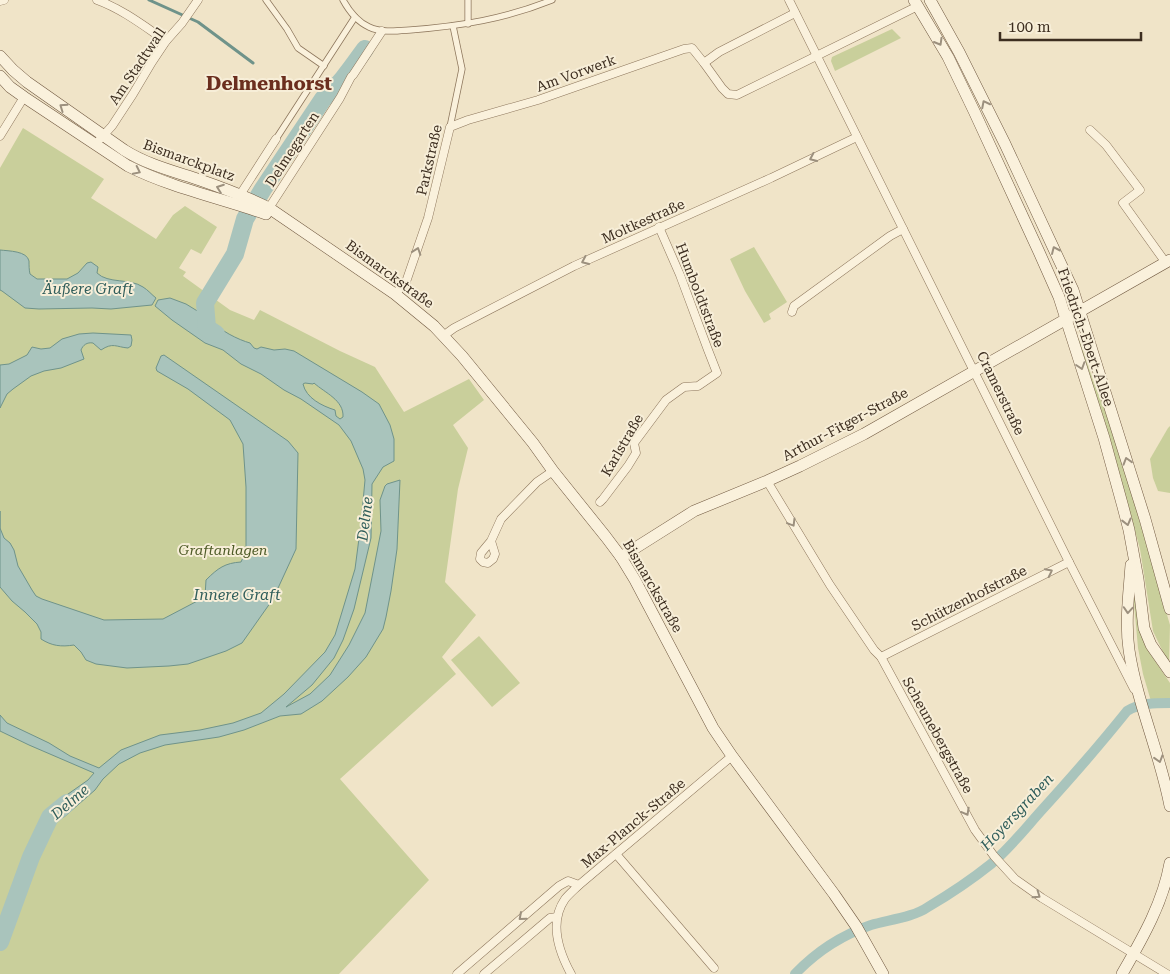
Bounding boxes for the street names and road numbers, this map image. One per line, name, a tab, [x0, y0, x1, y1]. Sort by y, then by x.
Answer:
street label: Am Stadtwall	[105, 24, 169, 107]
street label: Am Vorwerk	[534, 51, 618, 95]
street label: Delmegarten	[262, 108, 322, 190]
street label: Parkstraße	[413, 123, 445, 197]
street label: Bismarckplatz	[141, 136, 237, 184]
street label: Moltkestraße	[599, 195, 687, 246]
street label: Bismarckstraße	[343, 237, 437, 311]
street label: Humboldtstraße	[673, 241, 727, 350]
street label: Friedrich-Ebert-Allee	[1055, 266, 1117, 408]
street label: Cramerstraße	[974, 349, 1028, 438]
street label: Arthur-Fitger-Straße	[780, 384, 911, 464]
street label: Karlstraße	[598, 411, 646, 479]
street label: Bismarckstraße	[620, 537, 686, 636]
street label: Schützenhofstraße	[909, 562, 1030, 634]
street label: Scheunebergstraße	[899, 674, 977, 796]
street label: Max-Planck-Straße	[578, 775, 688, 871]

